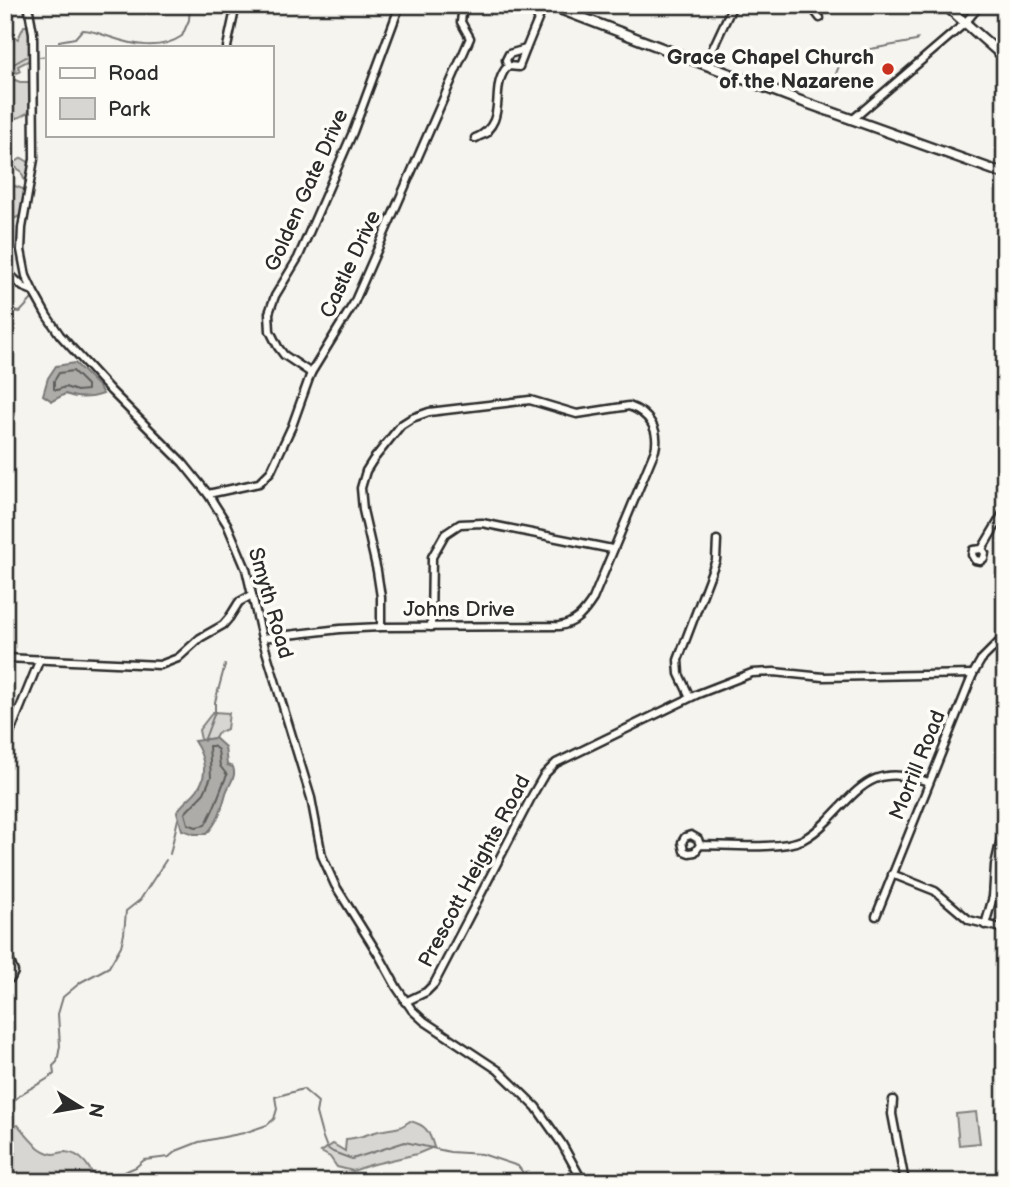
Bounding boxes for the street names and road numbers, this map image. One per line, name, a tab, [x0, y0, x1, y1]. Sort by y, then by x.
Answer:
street label: Golden Gate Drive	[259, 105, 354, 275]
street label: Castle Drive	[315, 206, 386, 322]
street label: Smyth Road	[243, 545, 298, 661]
street label: Johns Drive	[403, 597, 515, 622]
street label: Morrill Road	[884, 707, 951, 824]
street label: Prescott Heights Road	[413, 771, 536, 972]

